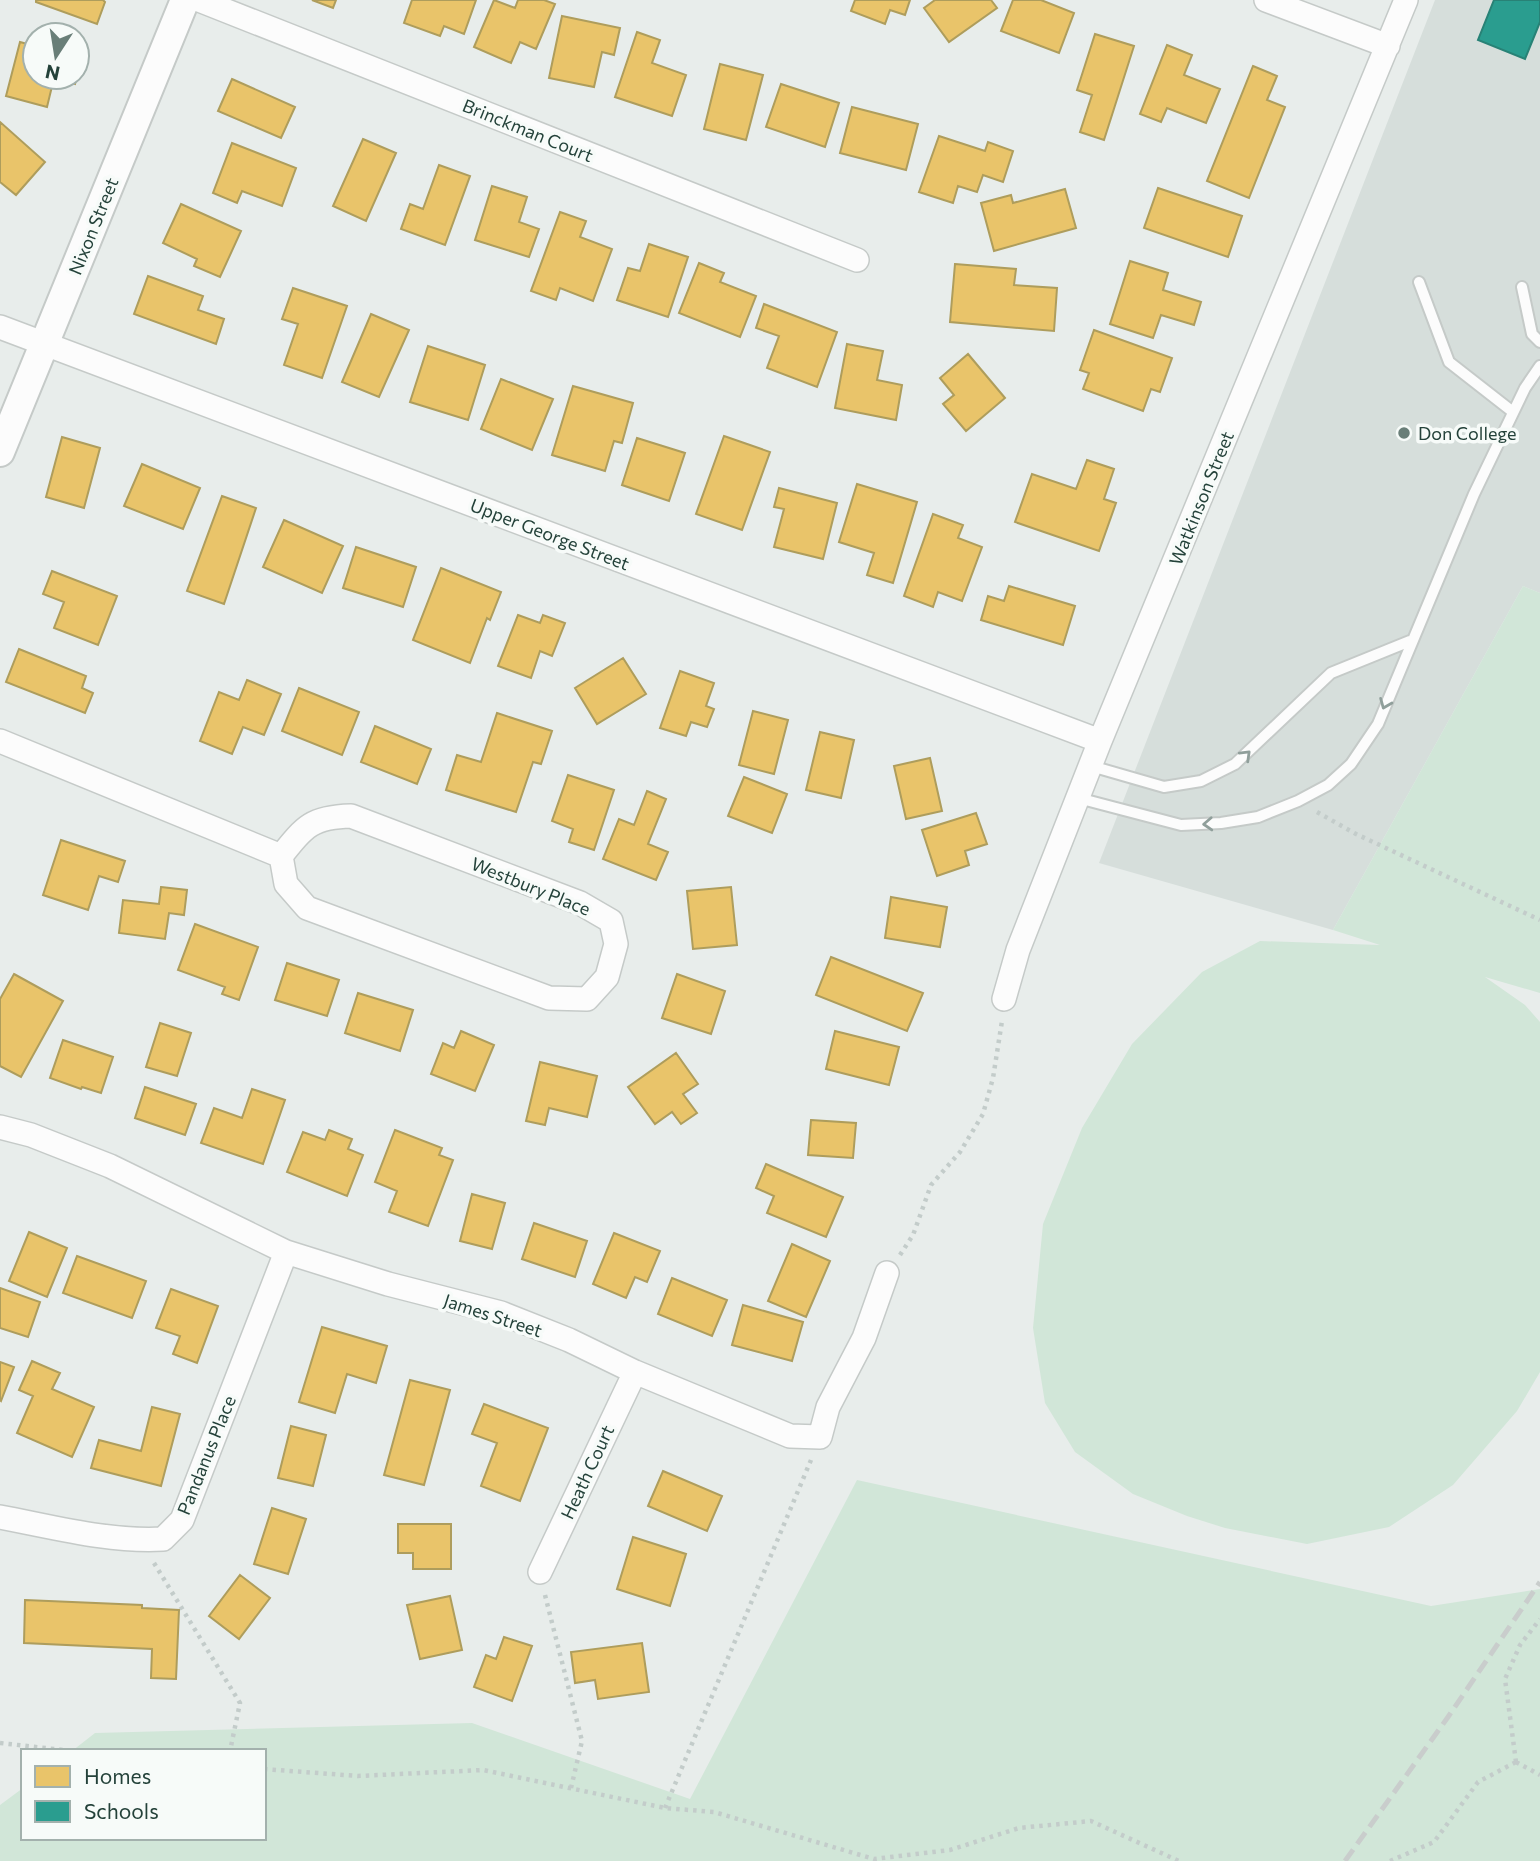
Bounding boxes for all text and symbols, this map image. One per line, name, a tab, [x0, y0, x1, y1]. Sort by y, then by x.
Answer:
north arrow	[21, 21, 91, 91]
text: N	[43, 60, 62, 86]
street label: Brinckman Court	[459, 94, 597, 166]
street label: Nixon Street	[64, 174, 122, 278]
place label: Don College	[1418, 422, 1517, 444]
marker: Don College	[1396, 425, 1412, 441]
street label: Watkinson Street	[1164, 428, 1238, 568]
street label: Upper George Street	[467, 494, 633, 574]
one-way arrow	[1380, 698, 1394, 710]
one-way arrow	[1238, 750, 1251, 763]
one-way arrow	[1203, 816, 1214, 831]
street label: Westbury Place	[468, 852, 594, 920]
street label: James Street	[441, 1289, 545, 1341]
street label: Pandanus Place	[172, 1392, 240, 1518]
street label: Heath Court	[556, 1421, 618, 1523]
legend	[21, 1749, 266, 1840]
text: Homes	[84, 1763, 151, 1788]
text: Schools	[84, 1798, 159, 1823]

